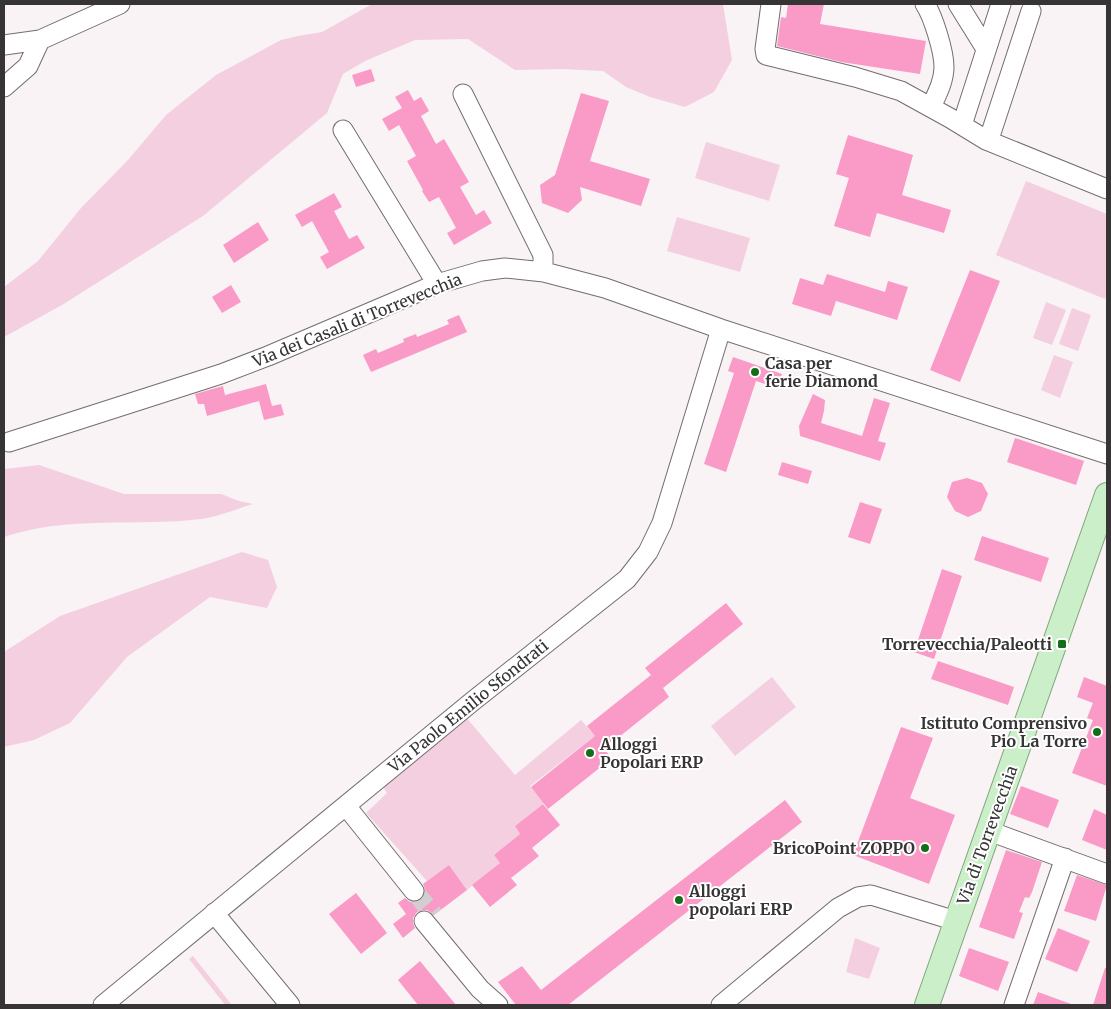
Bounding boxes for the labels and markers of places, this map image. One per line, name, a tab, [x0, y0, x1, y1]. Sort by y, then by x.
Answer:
place label: Casa per ferie Diamond	[765, 353, 878, 391]
marker: Casa per ferie Diamond	[749, 366, 761, 378]
place label: Torrevecchia/Paleotti	[882, 634, 1053, 654]
marker: Torrevecchia/Paleotti	[1056, 638, 1068, 650]
place label: Istituto Comprensivo Pio La Torre	[920, 713, 1087, 751]
marker: Istituto Comprensivo Pio La Torre	[1091, 726, 1103, 738]
place label: Alloggi Popolari ERP	[599, 734, 704, 772]
marker: Alloggi Popolari ERP	[584, 747, 596, 759]
place label: BricoPoint ZOPPO	[773, 838, 915, 858]
marker: BricoPoint ZOPPO	[919, 842, 931, 854]
place label: Alloggi popolari ERP	[688, 881, 793, 919]
marker: Alloggi popolari ERP	[673, 894, 685, 906]

